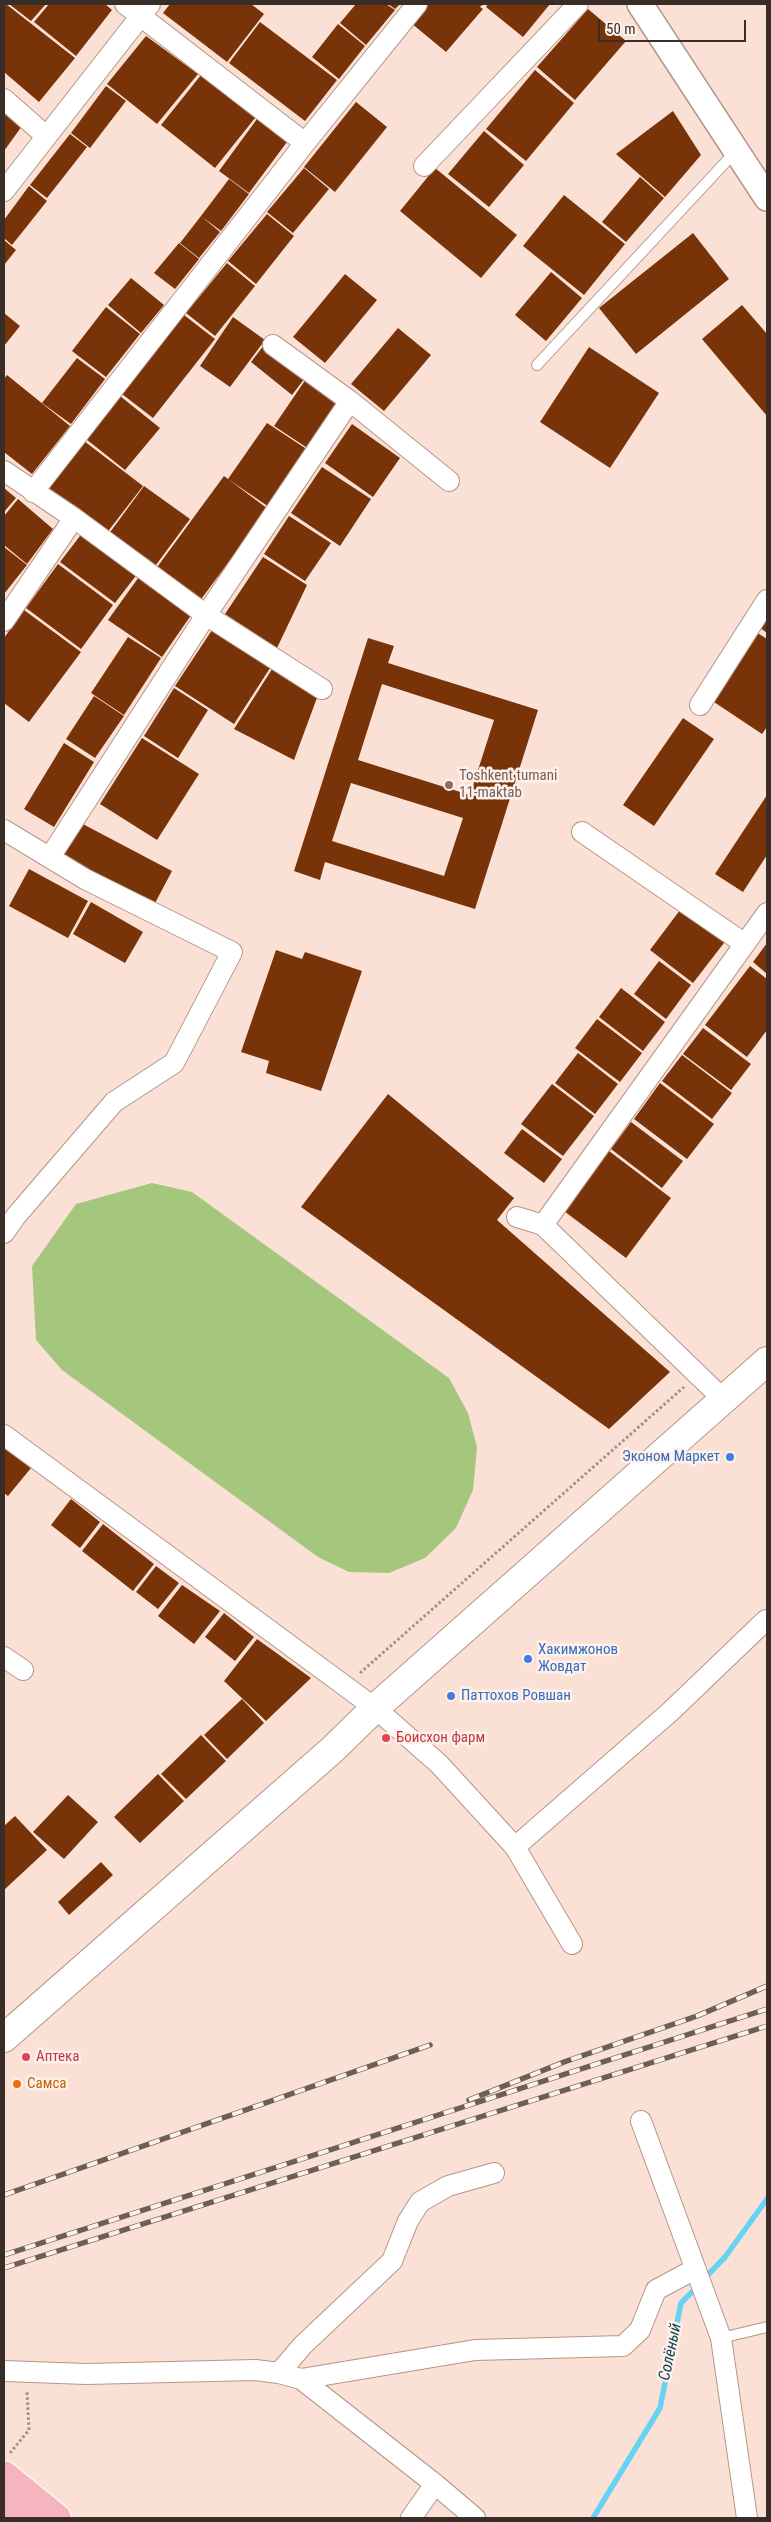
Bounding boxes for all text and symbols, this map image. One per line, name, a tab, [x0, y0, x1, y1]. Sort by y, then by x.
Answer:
scale bar	[601, 10, 748, 42]
text: 50 m	[606, 20, 636, 38]
place label: Toshkent tumani 11-maktab	[459, 767, 557, 802]
marker: Toshkent tumani 11-maktab	[443, 779, 455, 791]
place label: Эконом Маркет	[622, 1448, 720, 1466]
marker: Эконом Маркет	[724, 1451, 736, 1463]
place label: Хакимжонов Жовдат	[538, 1641, 618, 1676]
marker: Хакимжонов Жовдат	[522, 1653, 534, 1665]
place label: Паттохов Ровшан	[461, 1687, 571, 1705]
marker: Паттохов Ровшан	[445, 1690, 457, 1702]
place label: Боисхон фарм	[396, 1729, 485, 1747]
marker: Боисхон фарм	[380, 1732, 392, 1744]
place label: Аптека	[36, 2048, 80, 2066]
marker: Аптека	[20, 2051, 32, 2063]
place label: Самса	[27, 2075, 66, 2093]
marker: Самса	[11, 2078, 23, 2090]
water label: Солёный	[656, 2322, 686, 2382]

